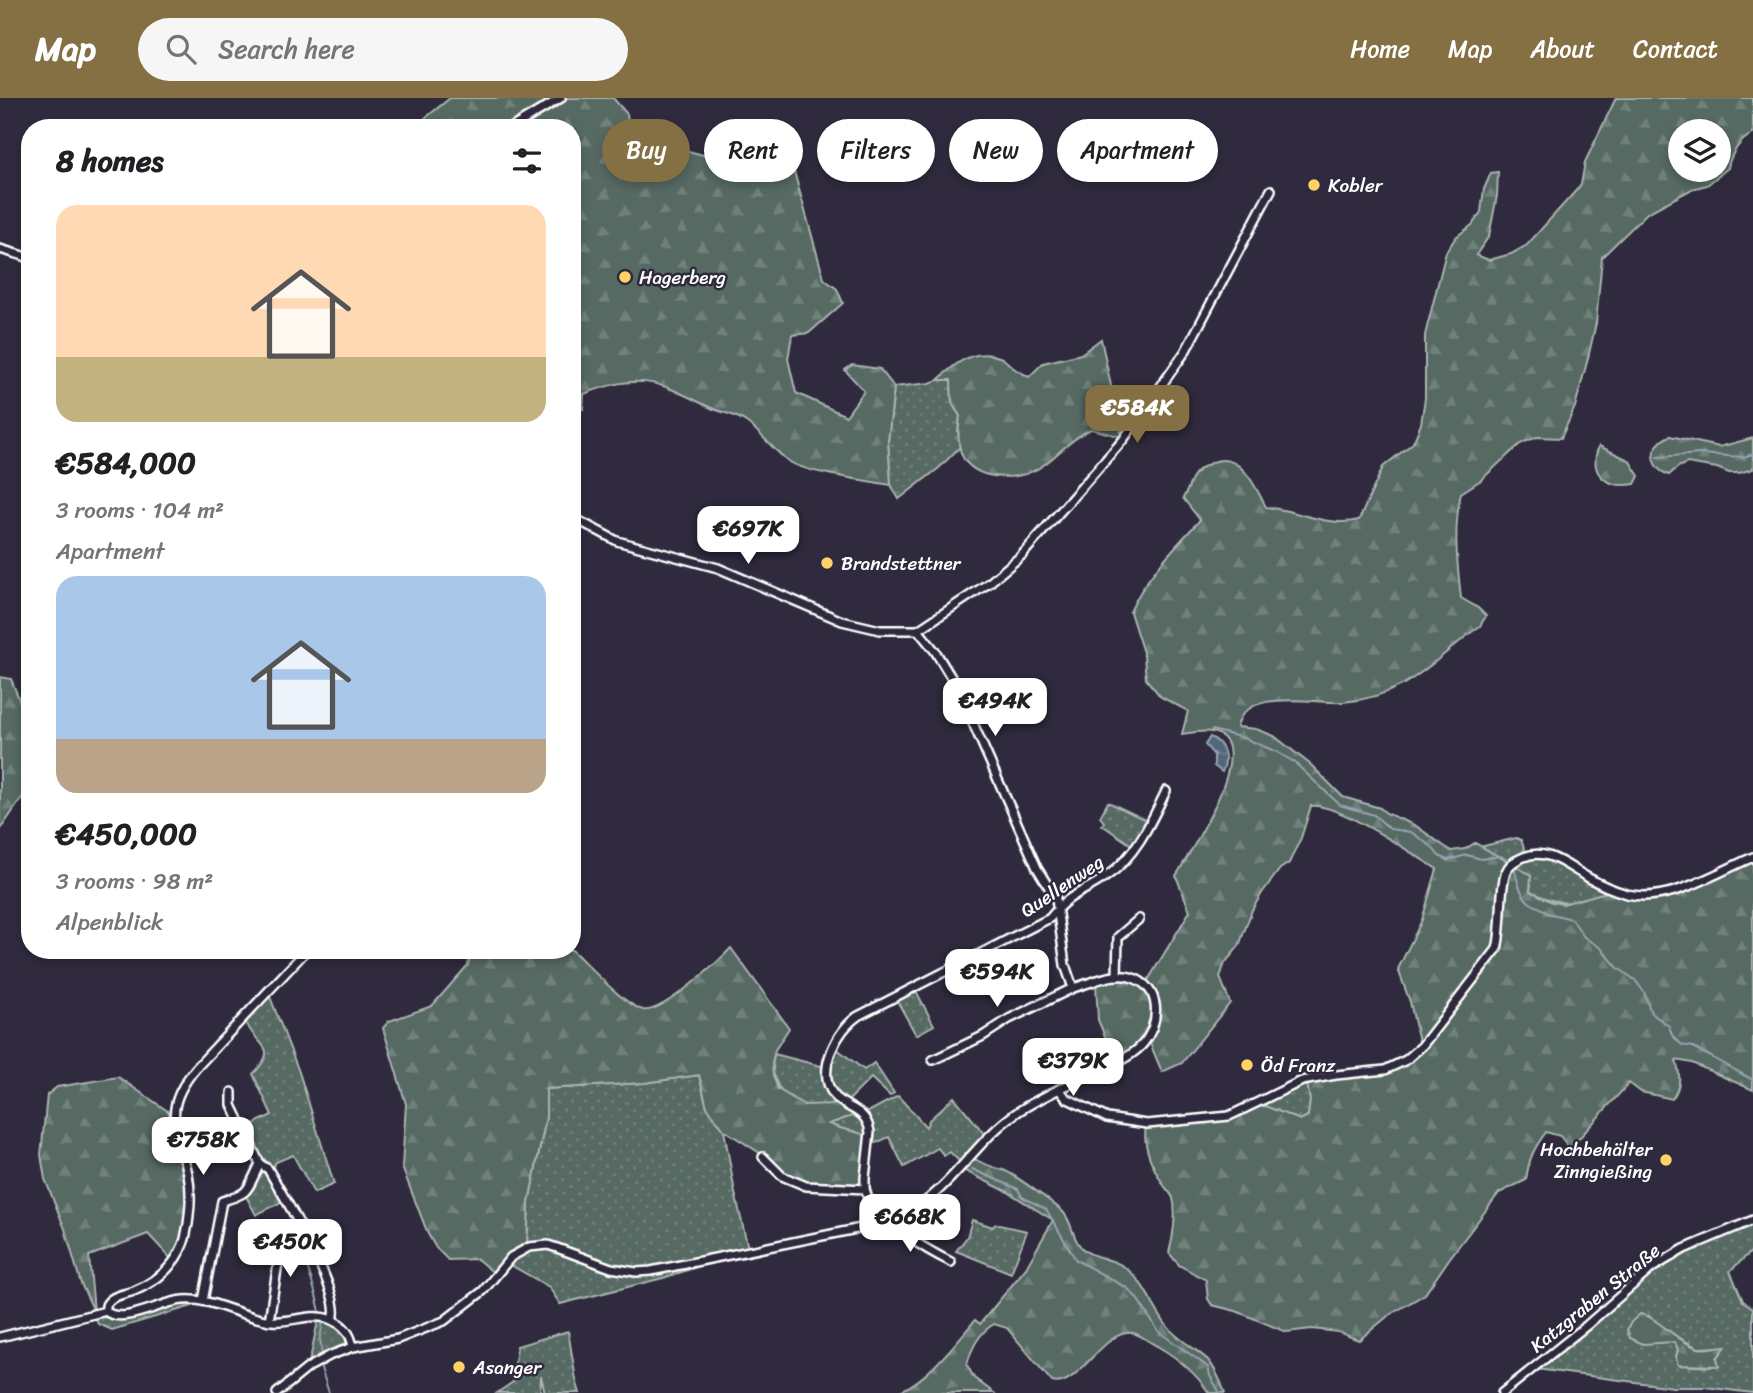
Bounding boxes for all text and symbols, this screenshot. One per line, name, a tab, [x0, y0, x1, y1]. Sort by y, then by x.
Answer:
search box	[138, 18, 628, 81]
text: Map	[35, 20, 96, 78]
text: Search here	[218, 26, 355, 72]
text: Home	[1350, 28, 1410, 70]
text: Map	[1448, 28, 1492, 70]
text: About	[1530, 28, 1595, 70]
text: Contact	[1633, 28, 1718, 70]
icon: search	[162, 30, 200, 68]
chip: Buy	[602, 119, 690, 182]
chip: Rent	[704, 119, 803, 182]
chip: Filters	[817, 119, 935, 182]
chip: New	[949, 119, 1043, 182]
chip: Apartment	[1057, 119, 1218, 182]
map controls	[1668, 119, 1731, 182]
button: layers	[1668, 119, 1731, 182]
text: 8 homes	[56, 134, 164, 188]
icon: filters	[508, 142, 546, 180]
place label: Kobler	[1328, 169, 1384, 202]
marker: Kobler	[1306, 177, 1322, 193]
icon: home	[238, 251, 364, 377]
place label: Hagerberg	[639, 261, 726, 294]
marker: Hagerberg	[617, 269, 633, 285]
pin: €584K	[1088, 386, 1186, 445]
text: €584K	[1101, 387, 1173, 428]
text: €584,000	[56, 436, 196, 490]
text: 3 rooms · 104 m²	[56, 490, 224, 531]
pin: €697K	[699, 506, 797, 566]
text: €697K	[713, 508, 783, 549]
text: Apartment	[56, 531, 165, 572]
place label: Brandstettner	[841, 547, 962, 580]
marker: Brandstettner	[819, 555, 835, 571]
icon: home	[238, 622, 364, 748]
pin: €494K	[946, 678, 1044, 738]
text: €494K	[959, 680, 1031, 721]
text: €450,000	[56, 807, 197, 861]
street label: Quellenweg	[1013, 846, 1111, 926]
text: 3 rooms · 98 m²	[56, 861, 213, 902]
text: Alpenblick	[56, 902, 163, 943]
pin: €594K	[948, 950, 1046, 1009]
text: €594K	[961, 951, 1033, 992]
pin: €379K	[1024, 1038, 1122, 1098]
text: €379K	[1038, 1040, 1108, 1081]
place label: Öd Franz	[1261, 1049, 1336, 1082]
marker: Öd Franz	[1239, 1057, 1255, 1073]
pin: €758K	[154, 1118, 252, 1177]
text: €758K	[168, 1119, 238, 1160]
place label: Hochbehälter Zinngießing	[1540, 1133, 1653, 1188]
marker: Hochbehälter Zinngießing	[1658, 1152, 1674, 1168]
pin: €668K	[861, 1194, 959, 1254]
text: €668K	[875, 1196, 945, 1237]
pin: €450K	[241, 1220, 339, 1279]
text: €450K	[254, 1221, 326, 1262]
street label: Katzgraben Straße	[1522, 1235, 1668, 1361]
place label: Asanger	[472, 1351, 542, 1384]
marker: Asanger	[451, 1359, 467, 1375]

